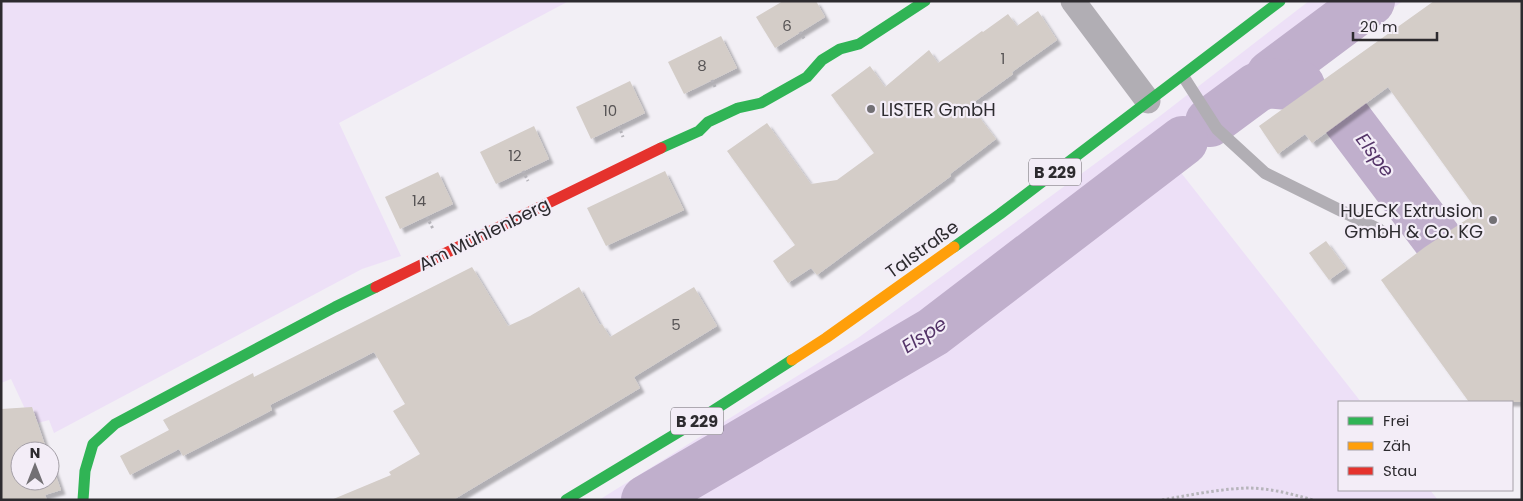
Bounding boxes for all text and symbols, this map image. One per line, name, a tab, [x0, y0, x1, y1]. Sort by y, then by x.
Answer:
scale bar	[1353, 10, 1437, 42]
house number: 6	[782, 15, 792, 36]
text: 20 m	[1360, 16, 1398, 37]
house number: 1	[1001, 48, 1005, 69]
house number: 8	[697, 55, 707, 76]
place label: LISTER GmbH	[881, 97, 996, 122]
house number: 10	[603, 100, 617, 121]
marker: LISTER GmbH	[865, 103, 877, 115]
water label: Elspe	[1349, 127, 1401, 183]
house number: 12	[508, 145, 522, 166]
road number: B 229	[1029, 158, 1081, 186]
house number: 14	[412, 190, 426, 211]
street label: Am Mühlenberg	[414, 191, 554, 277]
place label: HUECK Extrusion GmbH & Co. KG	[1340, 198, 1483, 244]
street label: Talstraße	[880, 214, 964, 284]
marker: HUECK Extrusion GmbH & Co. KG	[1487, 214, 1499, 226]
water label: Elspe	[896, 310, 952, 360]
house number: 5	[671, 314, 681, 335]
legend	[1338, 401, 1513, 491]
road number: B 229	[671, 408, 723, 434]
text: Frei	[1383, 410, 1409, 431]
text: Zäh	[1383, 435, 1411, 456]
north arrow	[10, 441, 60, 491]
text: N	[30, 443, 40, 463]
text: Stau	[1383, 460, 1417, 481]

